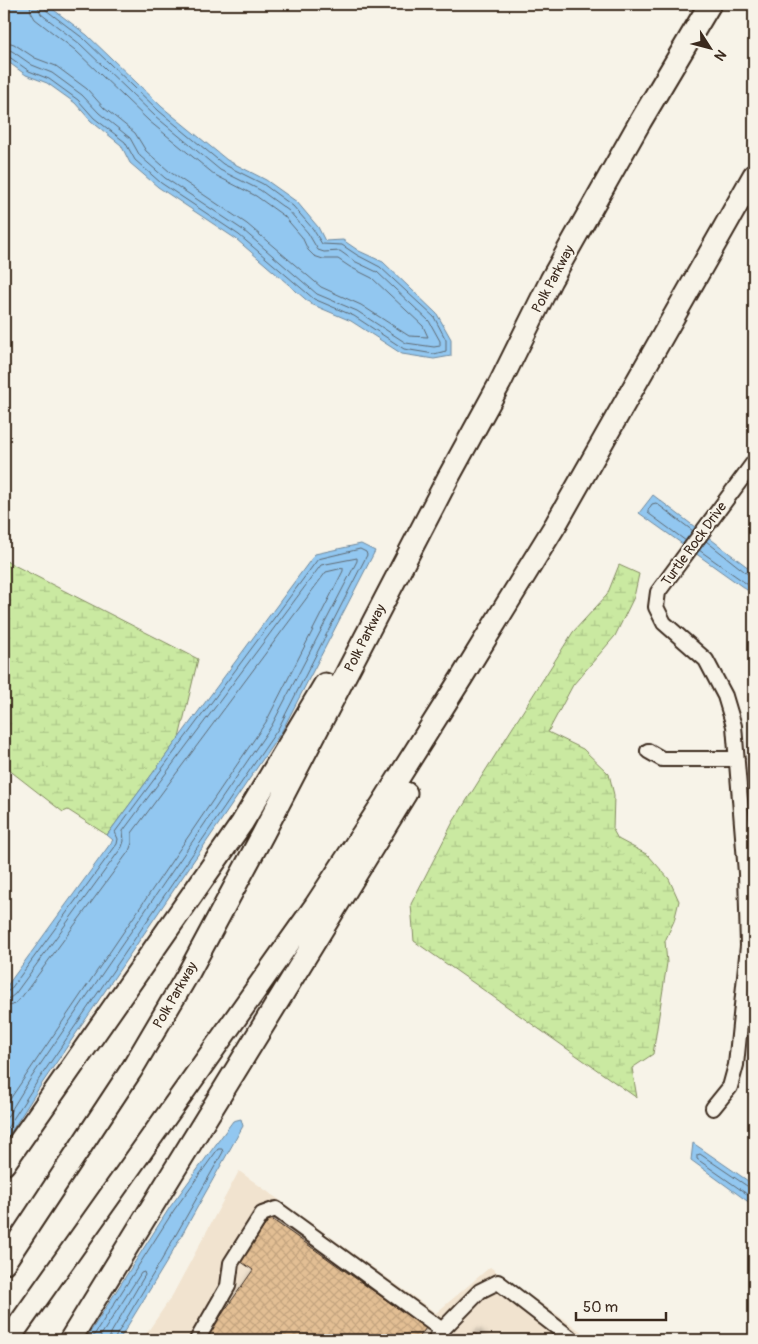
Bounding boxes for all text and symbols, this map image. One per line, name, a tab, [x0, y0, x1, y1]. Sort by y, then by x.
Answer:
north arrow	[686, 22, 736, 72]
text: N	[710, 47, 730, 64]
street label: Polk Parkway	[528, 242, 578, 316]
street label: Turtle Rock Drive	[658, 499, 730, 589]
street label: Polk Parkway	[341, 601, 389, 675]
street label: Polk Parkway	[149, 959, 201, 1031]
scale bar	[576, 1289, 666, 1321]
text: 50 m	[583, 1298, 618, 1317]

